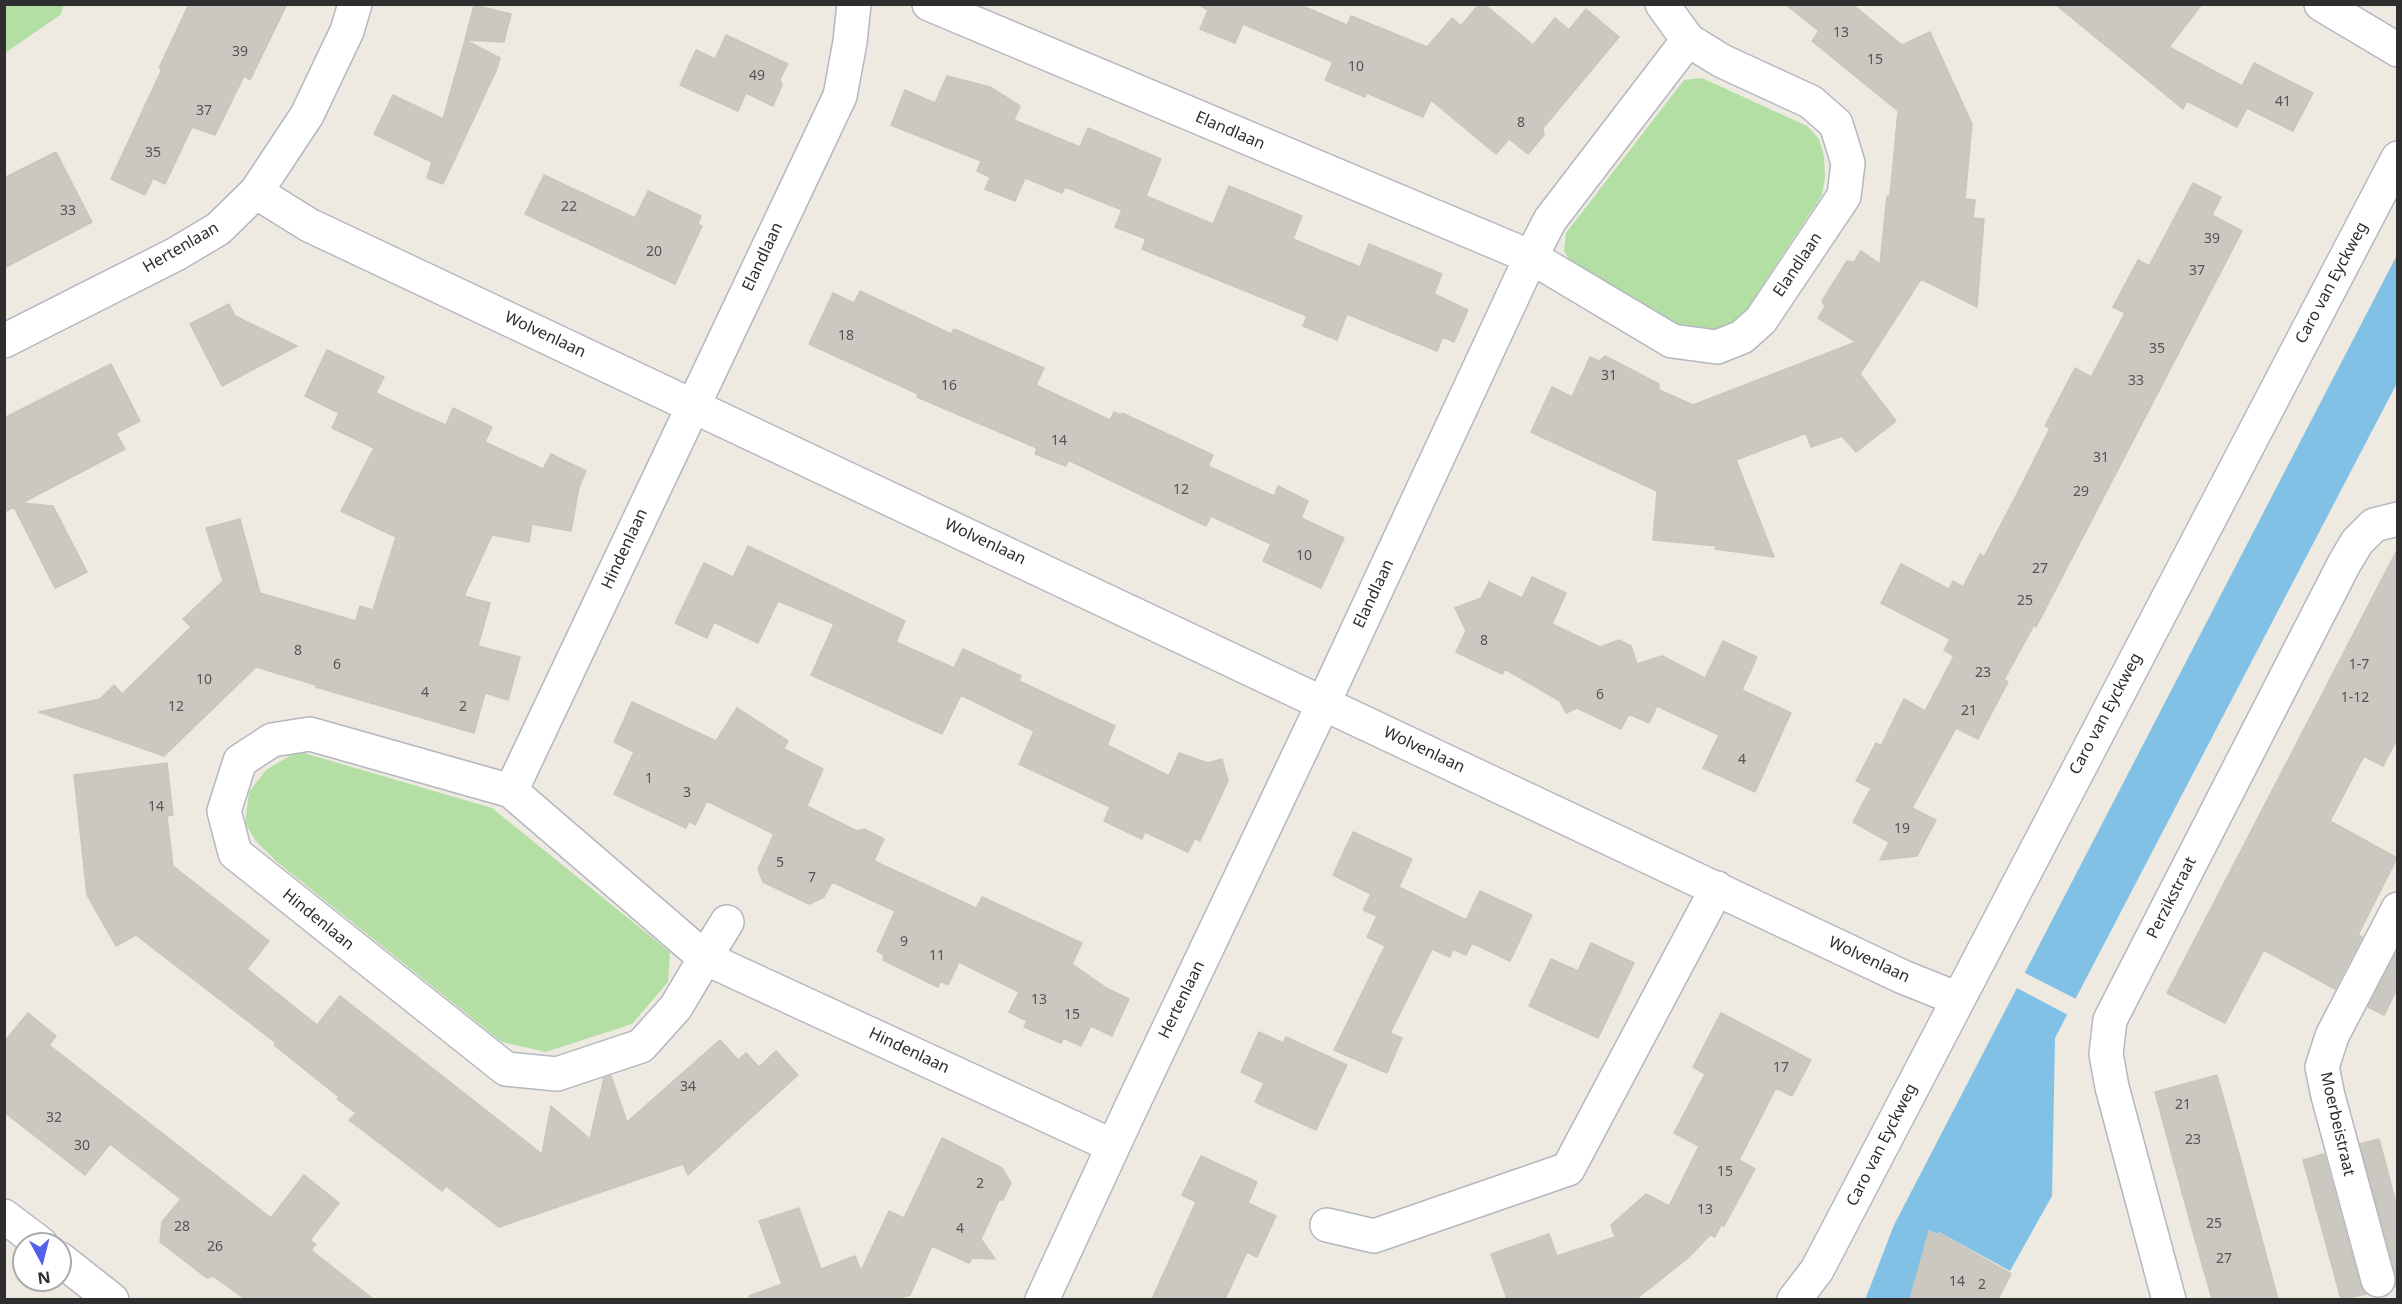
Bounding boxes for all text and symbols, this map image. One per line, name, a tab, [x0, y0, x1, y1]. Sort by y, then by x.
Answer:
house number: 13	[1833, 25, 1849, 41]
house number: 39	[232, 44, 248, 60]
house number: 15	[1867, 52, 1883, 68]
house number: 10	[1348, 59, 1364, 75]
house number: 49	[749, 68, 765, 84]
house number: 41	[2275, 94, 2291, 110]
house number: 37	[196, 103, 212, 119]
street label: Elandlaan	[1192, 108, 1268, 154]
house number: 8	[1517, 115, 1525, 131]
house number: 35	[145, 145, 161, 161]
house number: 22	[561, 199, 577, 215]
house number: 33	[60, 203, 76, 219]
street label: Hertenlaan	[140, 219, 222, 277]
street label: Caro van Eyckweg	[2292, 219, 2372, 347]
street label: Elandlaan	[739, 220, 787, 294]
street label: Elandlaan	[1769, 229, 1827, 301]
house number: 39	[2204, 231, 2220, 247]
house number: 20	[646, 244, 662, 260]
house number: 37	[2189, 263, 2205, 279]
street label: Wolvenlaan	[501, 308, 589, 362]
house number: 18	[838, 328, 854, 344]
house number: 35	[2149, 341, 2165, 357]
house number: 31	[1601, 368, 1617, 384]
house number: 33	[2128, 373, 2144, 389]
house number: 16	[941, 378, 957, 394]
house number: 14	[1051, 433, 1067, 449]
house number: 31	[2093, 450, 2109, 466]
house number: 12	[1173, 482, 1189, 498]
house number: 29	[2073, 484, 2089, 500]
street label: Hindenlaan	[598, 506, 652, 592]
street label: Wolvenlaan	[941, 515, 1029, 569]
house number: 10	[1296, 548, 1312, 564]
street label: Elandlaan	[1350, 557, 1398, 631]
house number: 27	[2032, 561, 2048, 577]
house number: 25	[2017, 593, 2033, 609]
house number: 8	[1480, 633, 1488, 649]
house number: 8	[294, 643, 302, 659]
street label: Caro van Eyckweg	[2066, 650, 2146, 778]
house number: 6	[333, 657, 341, 673]
house number: 1-7	[2349, 657, 2369, 673]
house number: 23	[1975, 665, 1991, 681]
house number: 10	[196, 672, 212, 688]
house number: 4	[421, 685, 429, 701]
house number: 6	[1596, 687, 1604, 703]
house number: 1-12	[2341, 690, 2369, 706]
house number: 12	[168, 699, 184, 715]
house number: 2	[459, 699, 467, 715]
house number: 21	[1961, 703, 1977, 719]
street label: Wolvenlaan	[1380, 723, 1468, 777]
house number: 4	[1738, 752, 1746, 768]
house number: 1	[645, 771, 653, 787]
house number: 3	[683, 785, 691, 801]
house number: 14	[148, 799, 164, 815]
house number: 19	[1894, 821, 1910, 837]
street label: Perzikstraat	[2143, 854, 2201, 942]
house number: 5	[776, 855, 784, 871]
house number: 7	[808, 870, 816, 886]
street label: Hindenlaan	[278, 885, 358, 955]
street label: Wolvenlaan	[1825, 933, 1913, 987]
house number: 9	[900, 934, 908, 950]
house number: 11	[929, 948, 945, 964]
street label: Hertenlaan	[1155, 958, 1209, 1042]
house number: 13	[1031, 992, 1047, 1008]
house number: 15	[1064, 1007, 1080, 1023]
street label: Hindenlaan	[866, 1024, 952, 1078]
house number: 17	[1773, 1060, 1789, 1076]
street label: Moerbeistraat	[2316, 1070, 2358, 1178]
house number: 34	[680, 1079, 696, 1095]
street label: Caro van Eyckweg	[1843, 1080, 1921, 1210]
house number: 21	[2175, 1097, 2191, 1113]
house number: 32	[46, 1110, 62, 1126]
house number: 23	[2185, 1132, 2201, 1148]
house number: 30	[74, 1138, 90, 1154]
house number: 15	[1717, 1164, 1733, 1180]
house number: 2	[976, 1176, 984, 1192]
house number: 13	[1697, 1202, 1713, 1218]
house number: 25	[2206, 1216, 2222, 1232]
house number: 28	[174, 1219, 190, 1235]
house number: 4	[956, 1221, 964, 1237]
north arrow	[12, 1232, 72, 1292]
house number: 26	[207, 1239, 223, 1255]
house number: 27	[2216, 1251, 2232, 1267]
text: N	[36, 1266, 52, 1290]
house number: 14	[1949, 1274, 1965, 1290]
house number: 2	[1978, 1277, 1986, 1293]

